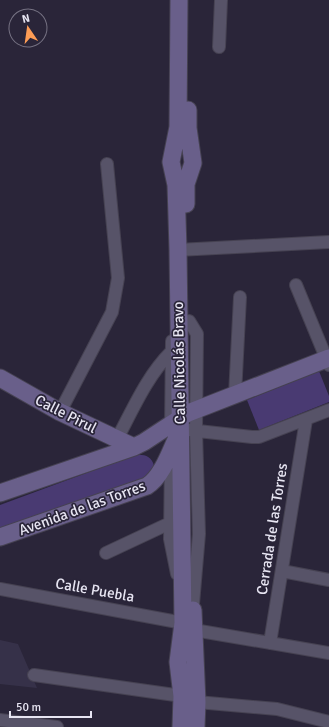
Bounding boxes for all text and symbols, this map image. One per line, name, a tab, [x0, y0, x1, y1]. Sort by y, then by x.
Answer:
north arrow	[8, 8, 48, 48]
text: N	[21, 12, 31, 26]
street label: Calle Nicolás Bravo	[169, 301, 189, 425]
street label: Calle Pirul	[32, 391, 100, 437]
street label: Cerrada de las Torres	[253, 461, 291, 596]
street label: Avenida de las Torres	[16, 477, 148, 539]
street label: Calle Puebla	[54, 574, 136, 606]
scale bar	[10, 693, 91, 719]
text: 50 m	[16, 700, 41, 715]

